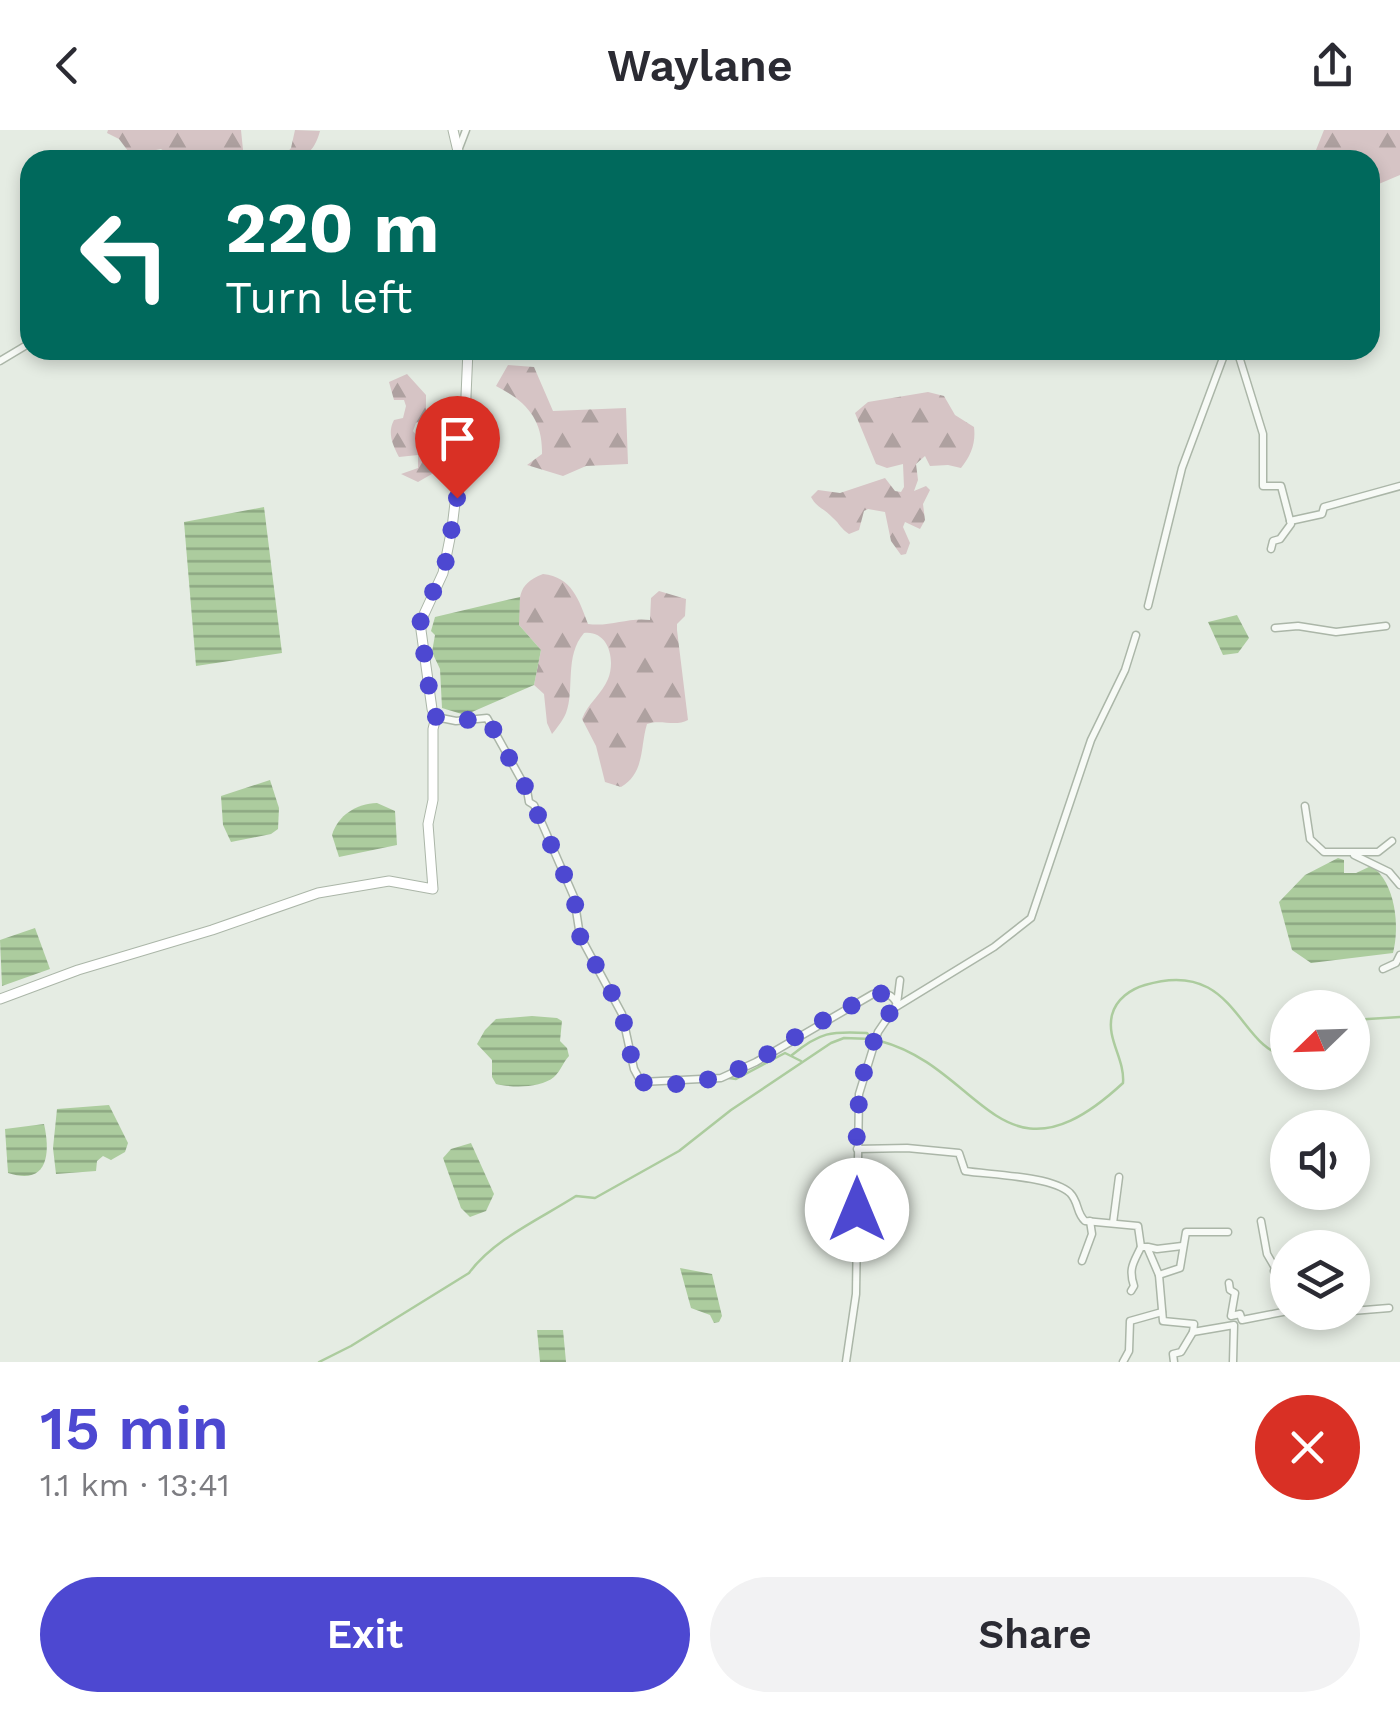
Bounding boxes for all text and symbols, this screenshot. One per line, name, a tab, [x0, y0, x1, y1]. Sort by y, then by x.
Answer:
icon: back	[40, 38, 95, 93]
icon: share	[1305, 38, 1360, 93]
text: Waylane	[607, 39, 793, 92]
text: 220 m	[225, 187, 439, 269]
icon: left	[60, 190, 190, 320]
text: Turn left	[225, 271, 412, 324]
pin	[415, 396, 500, 499]
icon: arrive	[430, 411, 485, 466]
north arrow	[1270, 990, 1370, 1090]
map controls	[1270, 990, 1370, 1330]
button: sound	[1270, 1110, 1370, 1210]
position arrow	[805, 1158, 909, 1262]
button: layers	[1270, 1230, 1370, 1330]
text: 15 min	[40, 1393, 229, 1464]
button: close	[1255, 1395, 1360, 1500]
text: 1.1 km · 13:41	[40, 1466, 230, 1504]
button: Exit	[40, 1577, 690, 1692]
button: Share	[710, 1577, 1360, 1692]

